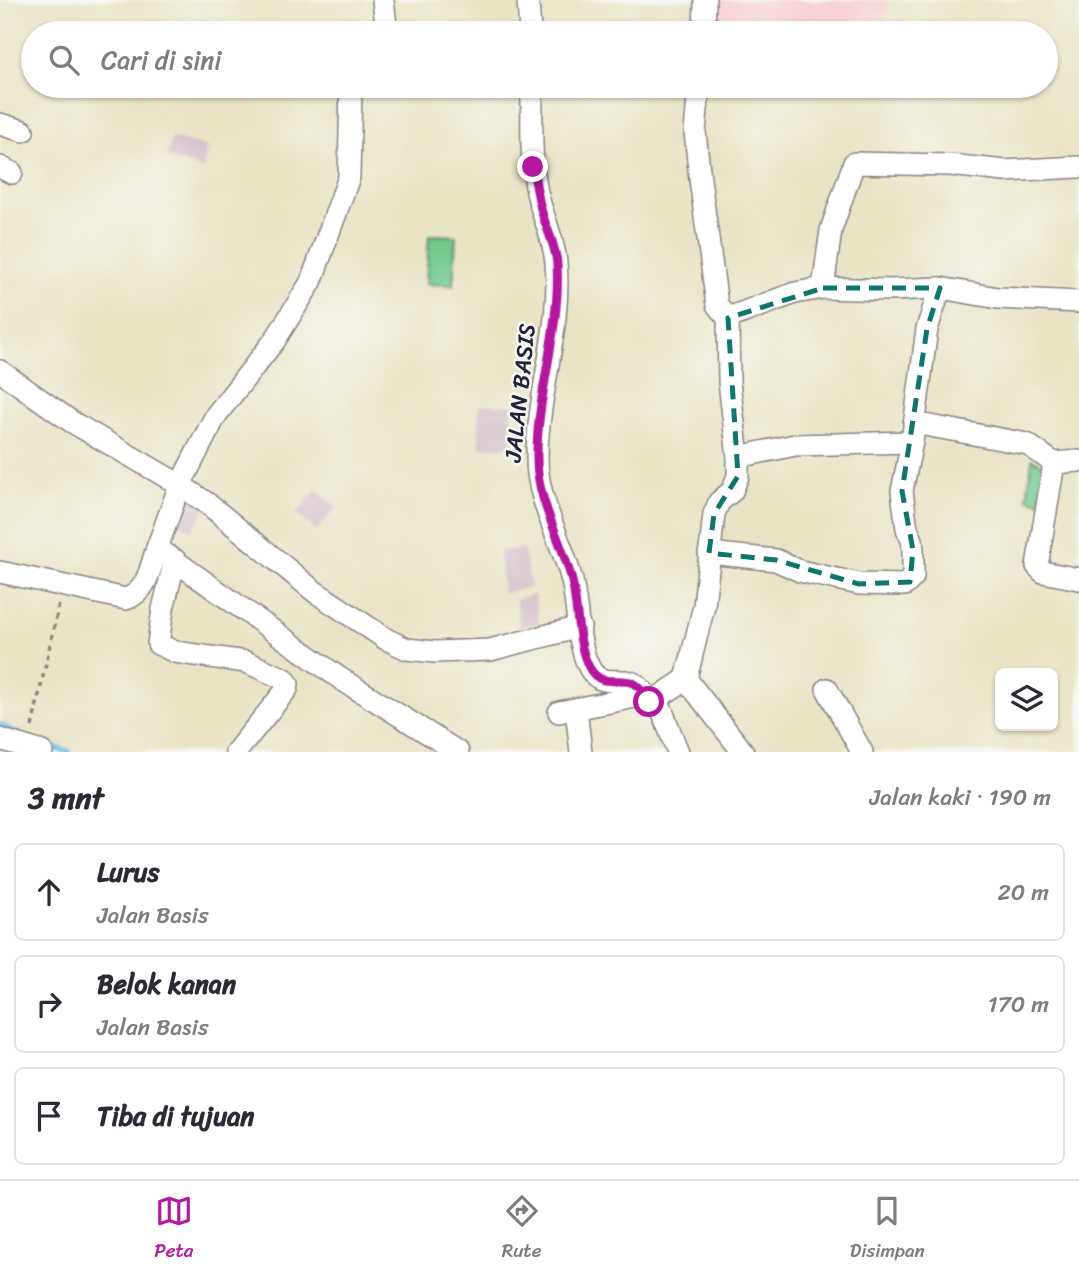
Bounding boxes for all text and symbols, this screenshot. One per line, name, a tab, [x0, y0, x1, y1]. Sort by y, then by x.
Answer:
search box	[21, 21, 1058, 98]
text: Cari di sini	[101, 37, 222, 83]
icon: search	[45, 41, 83, 79]
route end	[517, 151, 548, 182]
street label: JALAN BASIS	[492, 322, 548, 465]
map controls	[995, 668, 1058, 731]
button: layers	[995, 668, 1058, 731]
route start	[633, 686, 664, 717]
text: 3 mnt	[28, 771, 104, 825]
text: Jalan kaki · 190 m	[870, 777, 1051, 818]
text: Lurus	[97, 849, 160, 895]
text: 20 m	[998, 872, 1049, 913]
icon: ahead	[30, 873, 68, 911]
text: Jalan Basis	[97, 895, 208, 936]
text: Belok kanan	[97, 961, 236, 1007]
text: 170 m	[988, 984, 1049, 1025]
icon: right	[30, 985, 68, 1023]
text: Jalan Basis	[97, 1007, 208, 1048]
text: Tiba di tujuan	[97, 1093, 254, 1139]
icon: arrive	[30, 1097, 68, 1135]
tab: Peta	[154, 1192, 193, 1267]
tab: Rute	[502, 1192, 541, 1267]
tab: Disimpan	[850, 1192, 925, 1267]

